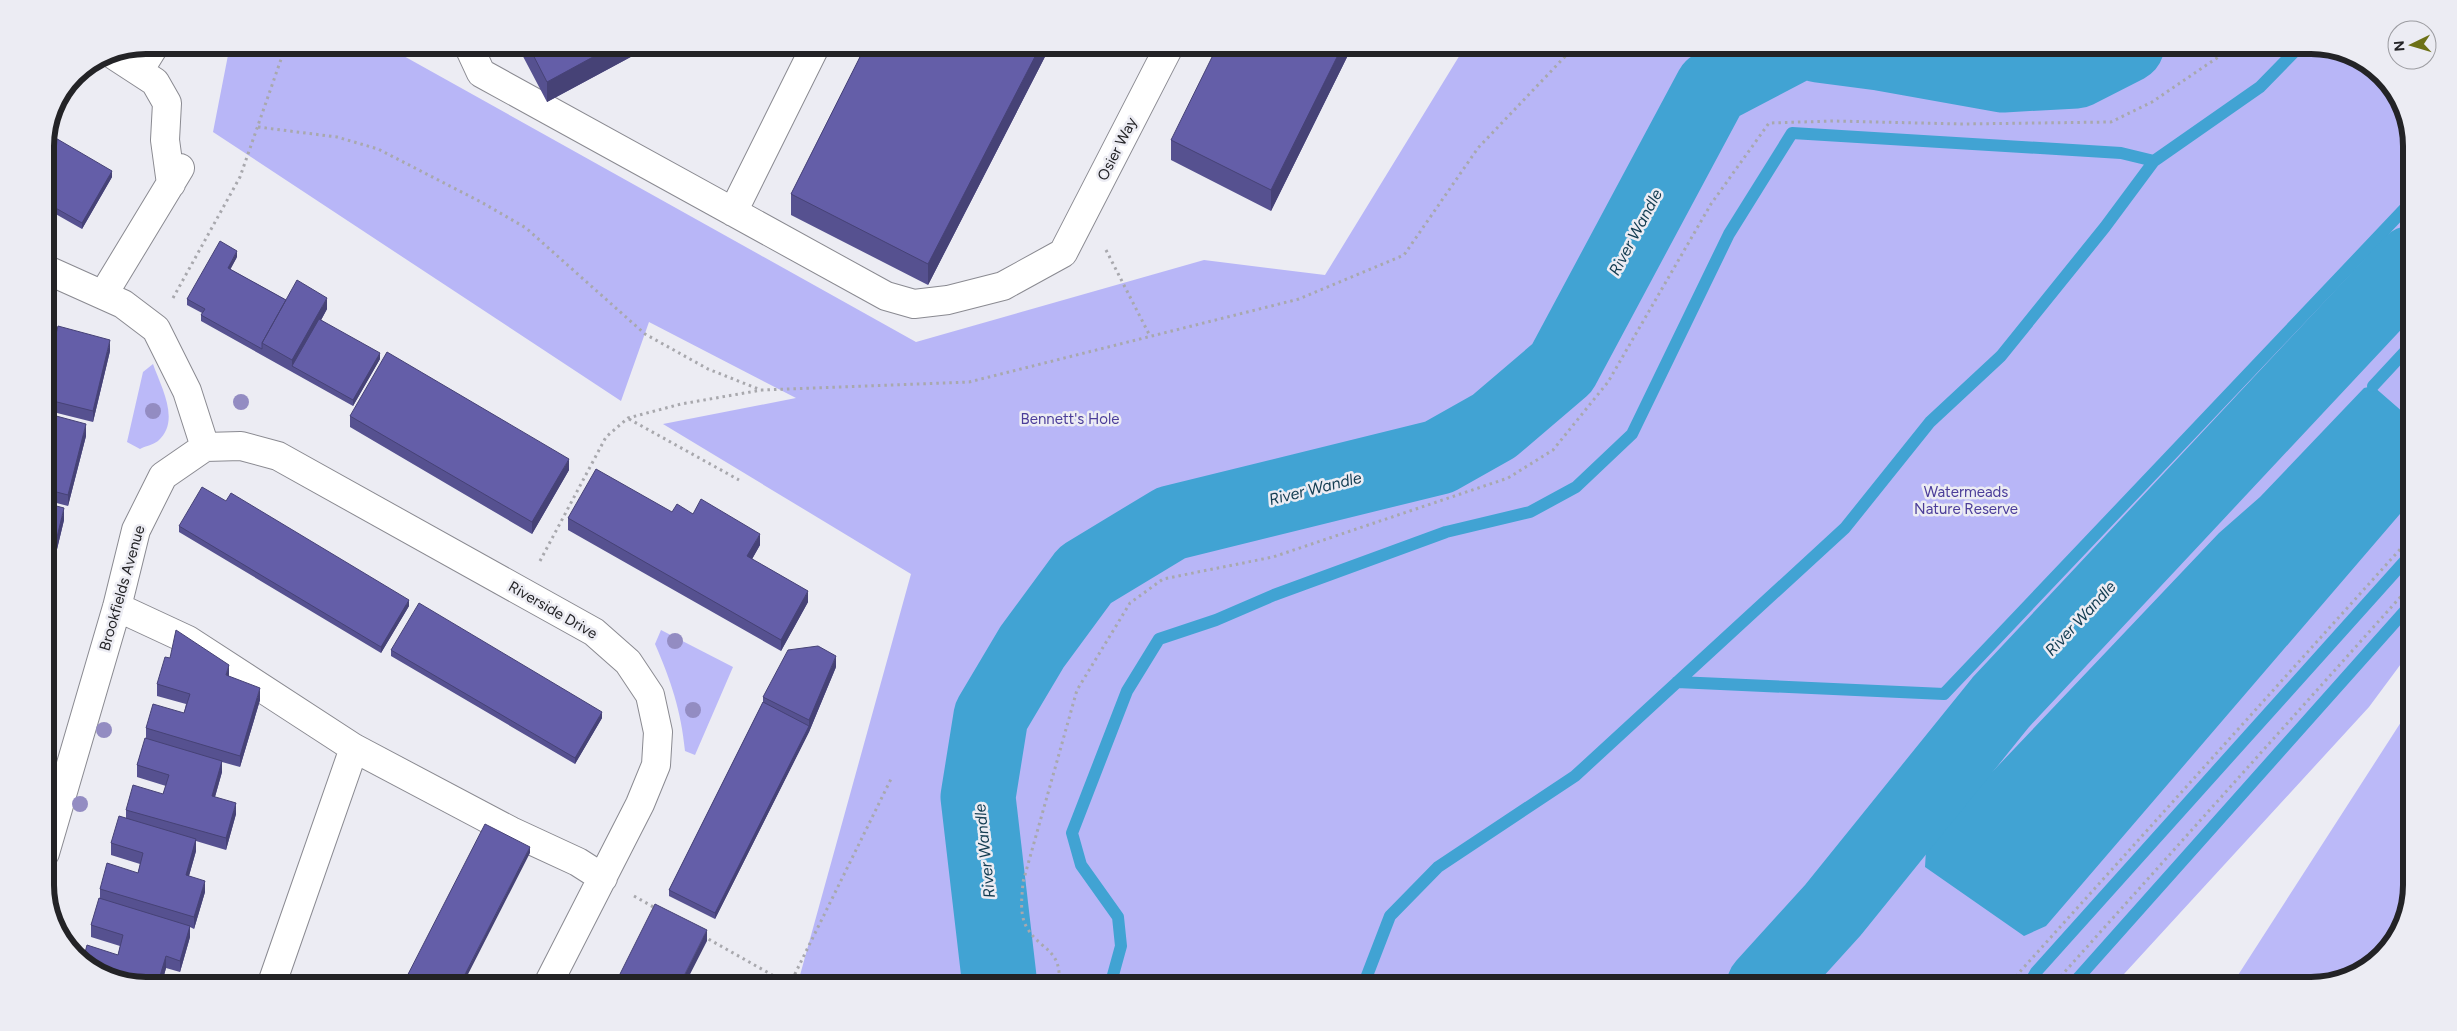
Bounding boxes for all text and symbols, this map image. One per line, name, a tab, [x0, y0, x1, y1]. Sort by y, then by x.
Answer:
north arrow	[2387, 20, 2437, 70]
text: N	[2391, 40, 2408, 52]
street label: Osier Way	[1093, 114, 1141, 184]
water label: River Wandle	[1605, 186, 1666, 279]
park label: Bennett's Hole	[1021, 410, 1119, 428]
water label: River Wandle	[1267, 468, 1364, 509]
park label: Watermeads Nature Reserve	[1914, 483, 2018, 518]
street label: Brookfields Avenue	[95, 523, 149, 653]
street label: Riverside Drive	[505, 577, 601, 643]
water label: River Wandle	[2041, 577, 2120, 659]
water label: River Wandle	[970, 803, 999, 899]

